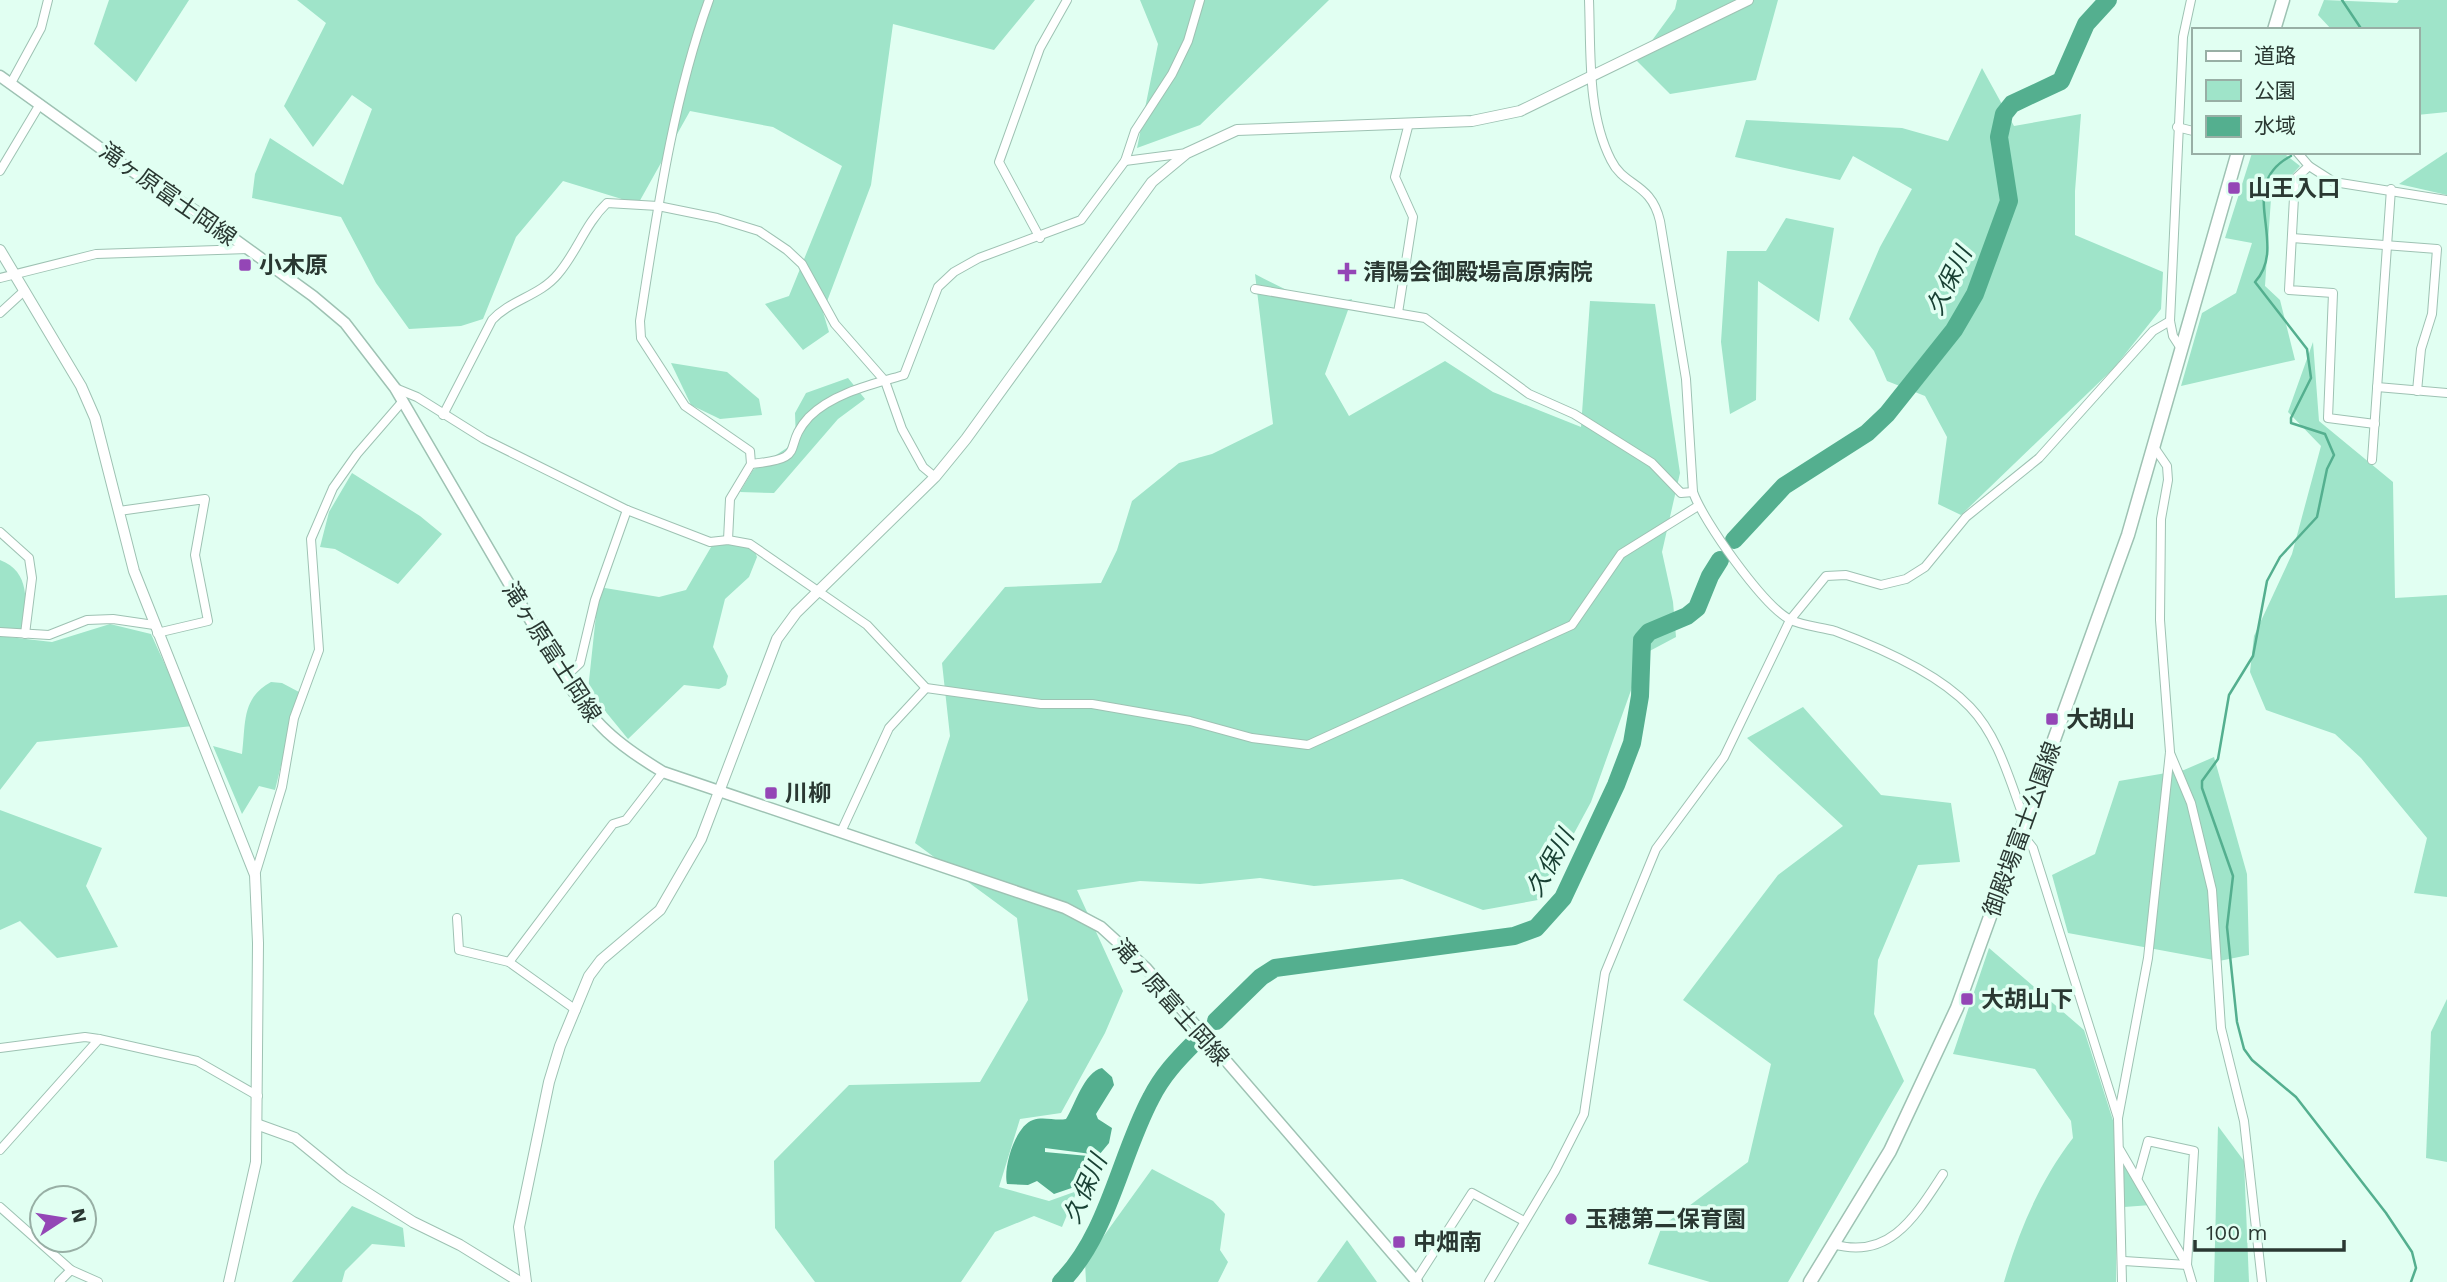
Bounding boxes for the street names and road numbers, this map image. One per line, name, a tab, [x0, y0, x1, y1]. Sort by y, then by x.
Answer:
street label: 滝ヶ原富士岡線	[94, 137, 241, 252]
street label: 滝ヶ原富士岡線	[496, 577, 607, 727]
street label: 御殿場富士公園線	[1978, 738, 2067, 920]
street label: 滝ヶ原富士岡線	[1107, 933, 1235, 1071]

